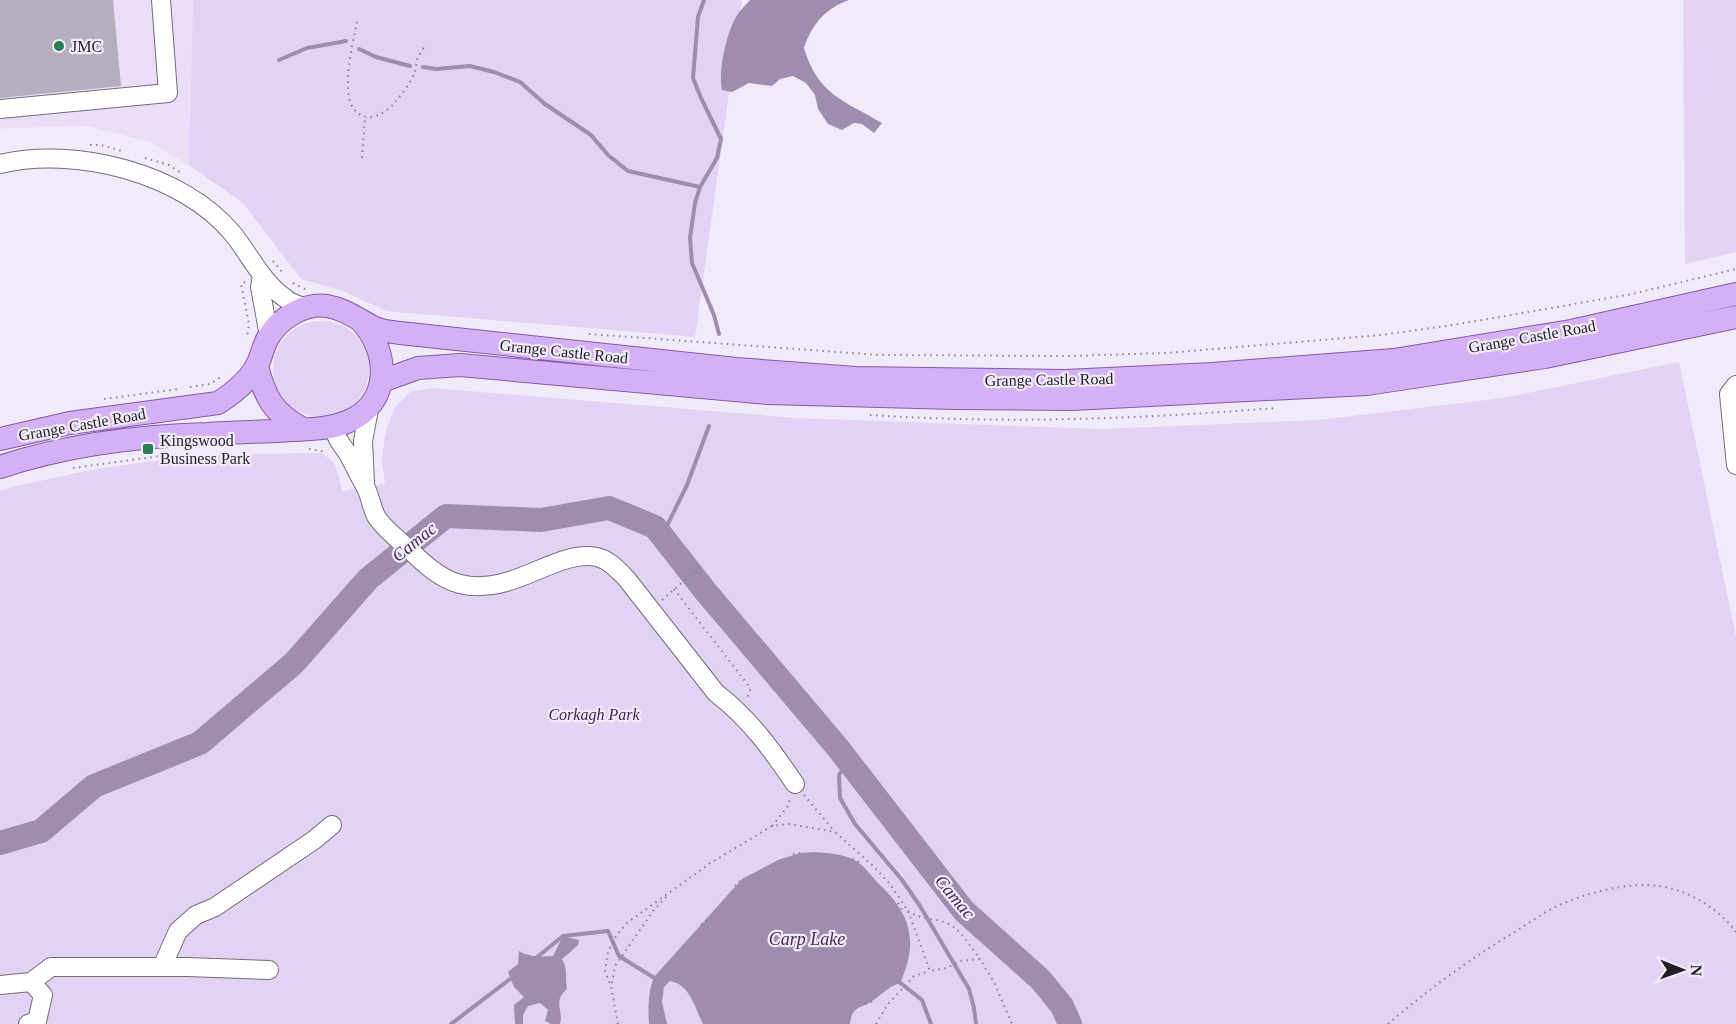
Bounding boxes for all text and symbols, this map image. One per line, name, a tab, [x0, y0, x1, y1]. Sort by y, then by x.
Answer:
place label: JMC	[71, 38, 102, 55]
marker: JMC	[52, 39, 66, 53]
street label: Grange Castle Road	[1467, 317, 1597, 357]
street label: Grange Castle Road	[499, 336, 629, 368]
street label: Grange Castle Road	[984, 370, 1114, 390]
street label: Grange Castle Road	[17, 405, 147, 445]
place label: Kingswood Business Park	[160, 432, 250, 467]
marker: Kingswood Business Park	[141, 442, 155, 456]
water label: Camac	[388, 518, 440, 566]
park label: Corkagh Park	[548, 706, 640, 724]
water label: Camac	[931, 871, 979, 923]
water label: Carp Lake	[769, 929, 845, 949]
north arrow	[1652, 940, 1712, 1000]
text: N	[1688, 964, 1705, 977]

